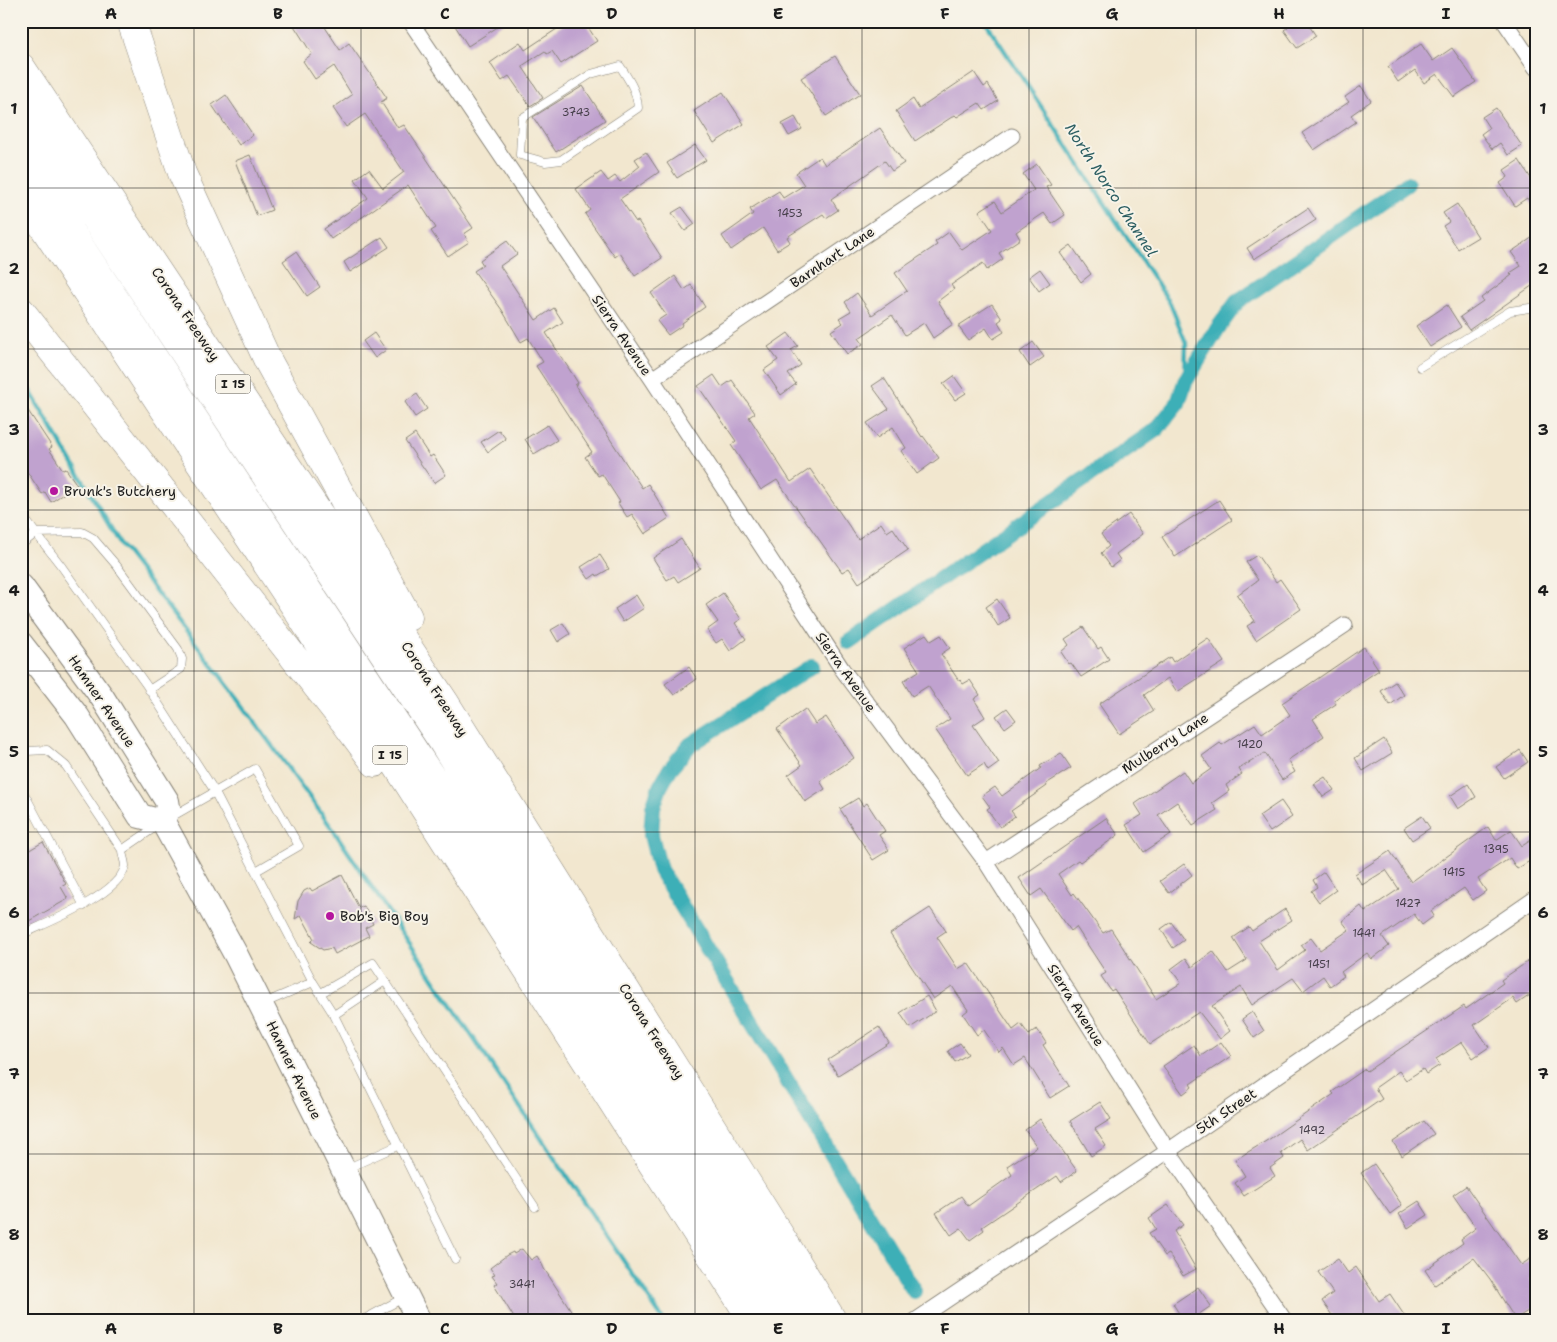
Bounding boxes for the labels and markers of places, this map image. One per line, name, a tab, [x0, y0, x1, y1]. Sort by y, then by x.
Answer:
place label: Brunk's Butchery	[64, 482, 176, 500]
marker: Brunk's Butchery	[48, 485, 60, 497]
place label: Bob's Big Boy	[340, 907, 429, 925]
marker: Bob's Big Boy	[324, 910, 336, 922]

